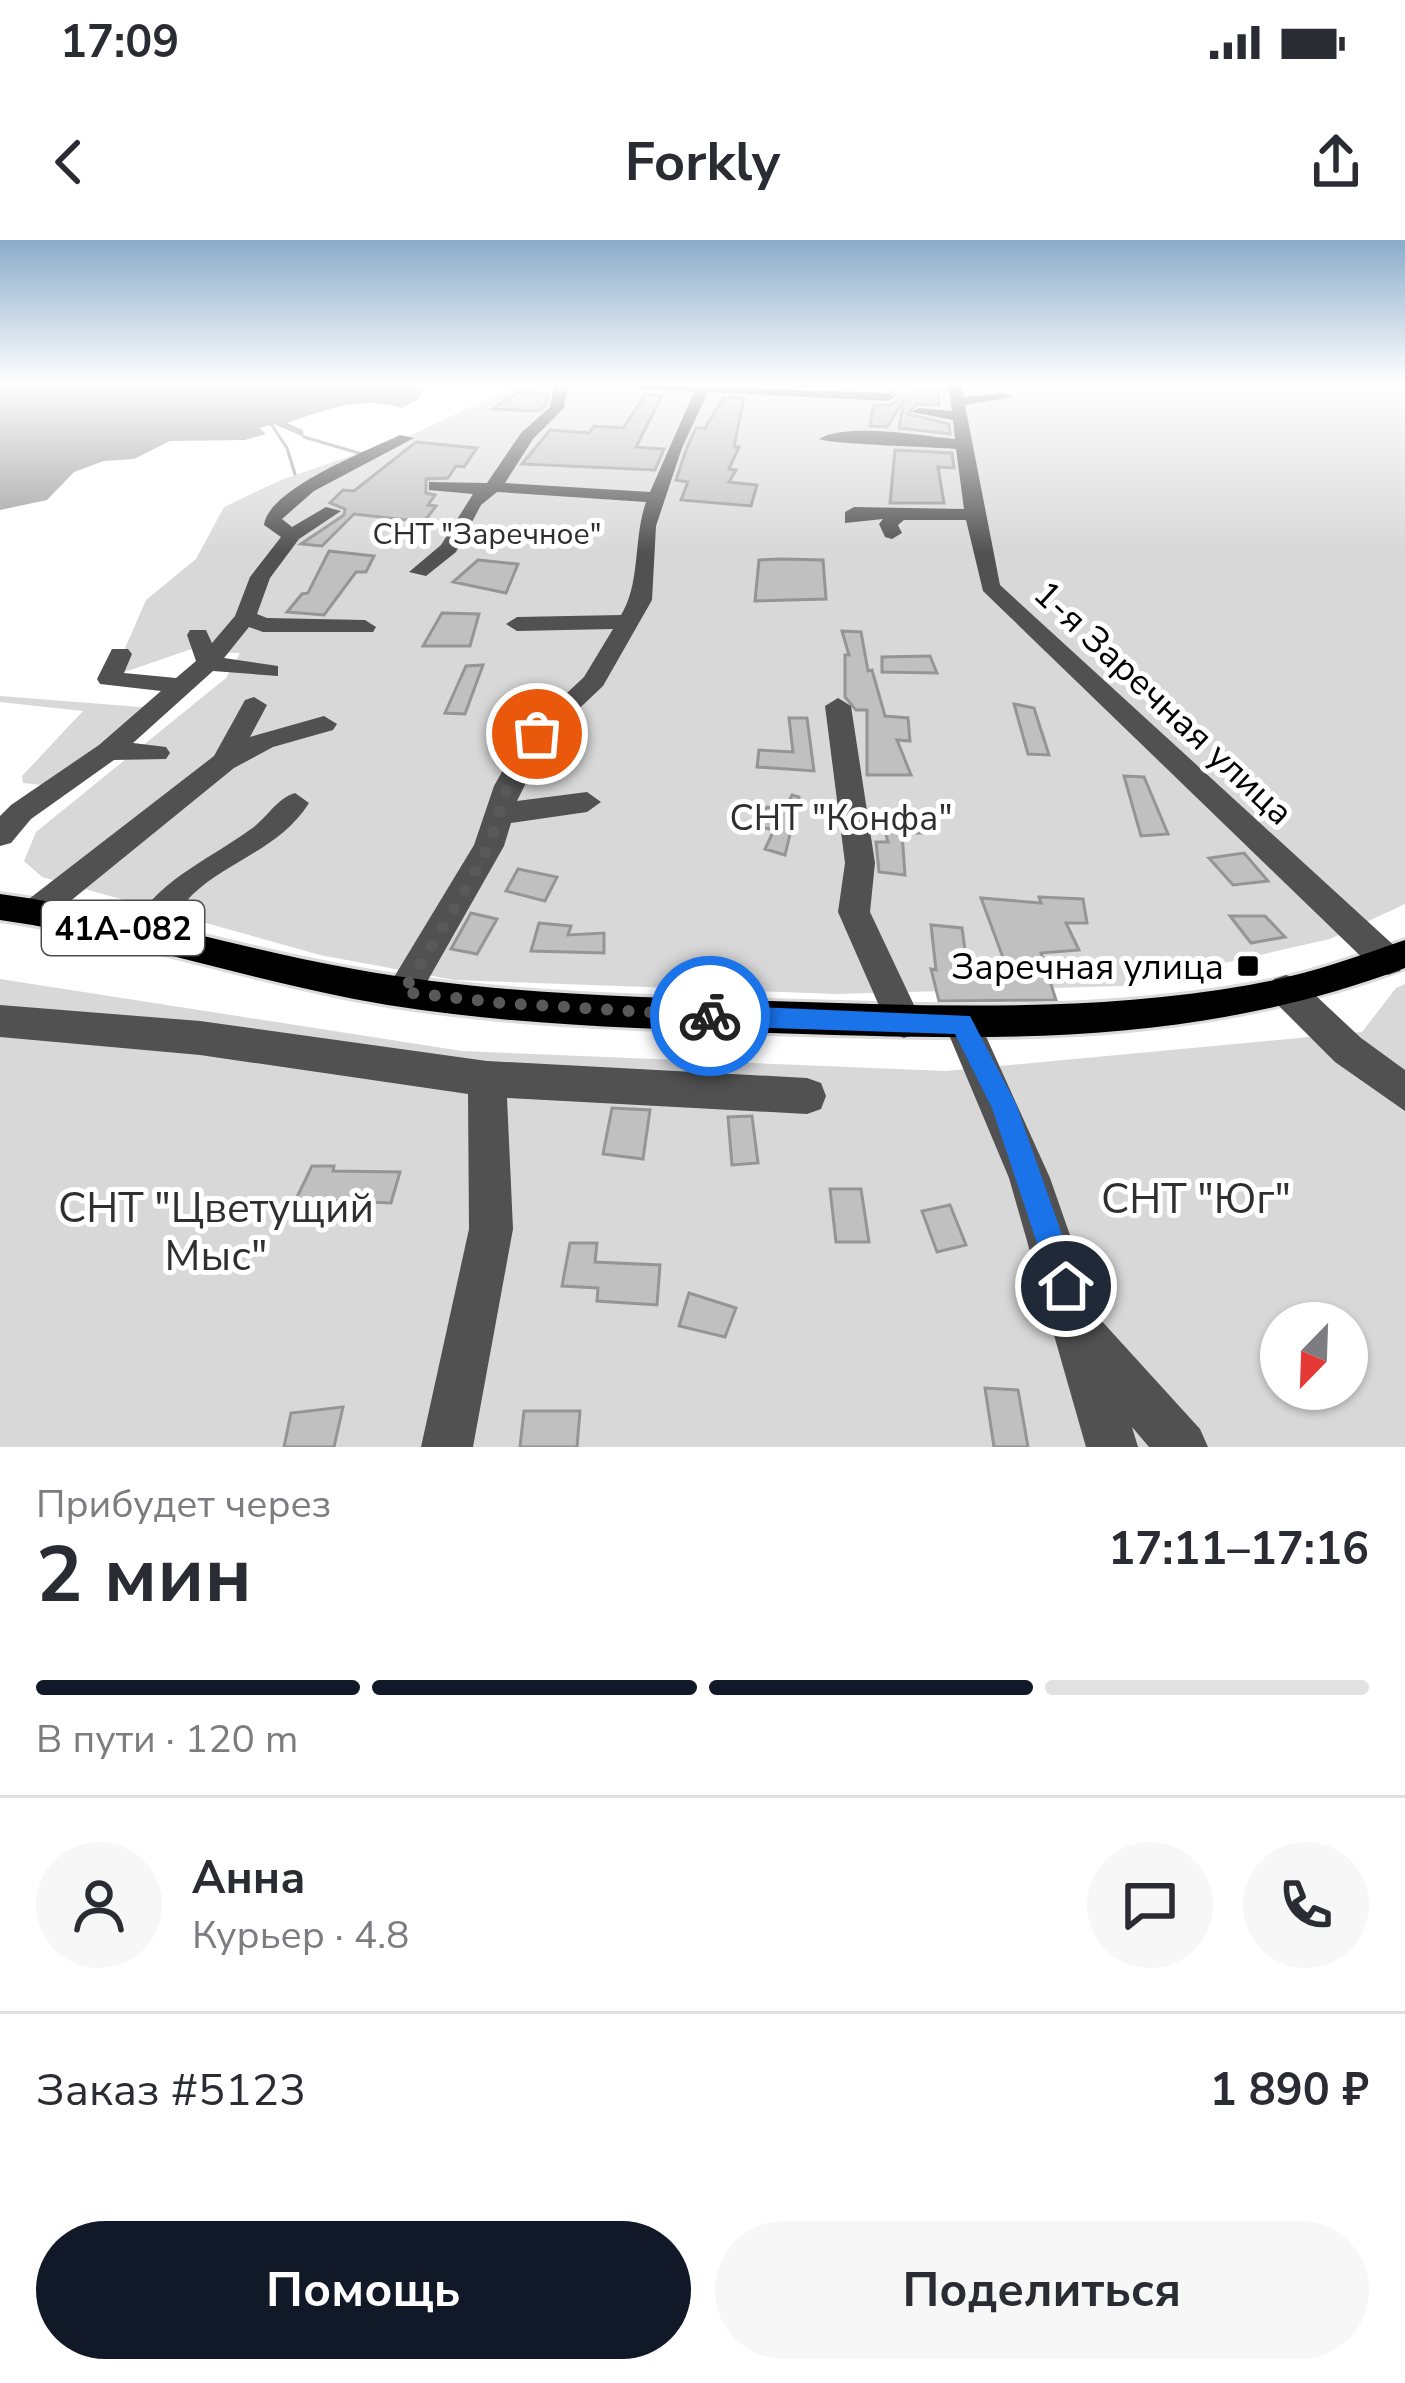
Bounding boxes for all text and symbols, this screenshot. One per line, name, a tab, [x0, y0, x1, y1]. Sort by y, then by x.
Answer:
text: 17:09	[60, 12, 179, 73]
text: Forkly	[625, 125, 780, 199]
icon: back	[36, 129, 102, 195]
icon: share	[1303, 129, 1369, 195]
park label: СНТ "Заречное"	[372, 514, 602, 555]
street label: 1-я Заречная улица	[1023, 570, 1303, 836]
pin	[486, 683, 588, 785]
icon: bag	[504, 701, 570, 767]
park label: СНТ "Конфа"	[729, 794, 953, 843]
road number: 41А-082	[42, 901, 204, 955]
place label: Заречная улица	[951, 943, 1224, 992]
marker: Заречная улица	[1235, 953, 1261, 979]
courier	[650, 956, 770, 1076]
icon: bike	[677, 983, 743, 1049]
park label: СНТ "Юг"	[1101, 1171, 1291, 1228]
park label: СНТ "Цветущий Мыс"	[58, 1180, 374, 1285]
pin	[1015, 1235, 1117, 1337]
icon: home	[1033, 1253, 1099, 1319]
north arrow	[1260, 1302, 1368, 1410]
map controls	[1260, 1302, 1368, 1410]
text: Прибудет через	[36, 1478, 331, 1531]
text: 17:11–17:16	[1108, 1519, 1369, 1580]
text: 2 мин	[36, 1522, 252, 1629]
text: В пути · 120 m	[36, 1713, 298, 1766]
button: person	[36, 1842, 162, 1968]
button: chat	[1087, 1842, 1213, 1968]
button: phone	[1243, 1842, 1369, 1968]
text: Анна	[192, 1848, 305, 1909]
text: Курьер · 4.8	[192, 1909, 409, 1962]
text: Заказ #5123	[36, 2060, 306, 2121]
text: 1 890 ₽	[1210, 2060, 1369, 2121]
button: Помощь	[36, 2221, 691, 2359]
button: Поделиться	[715, 2221, 1369, 2359]

